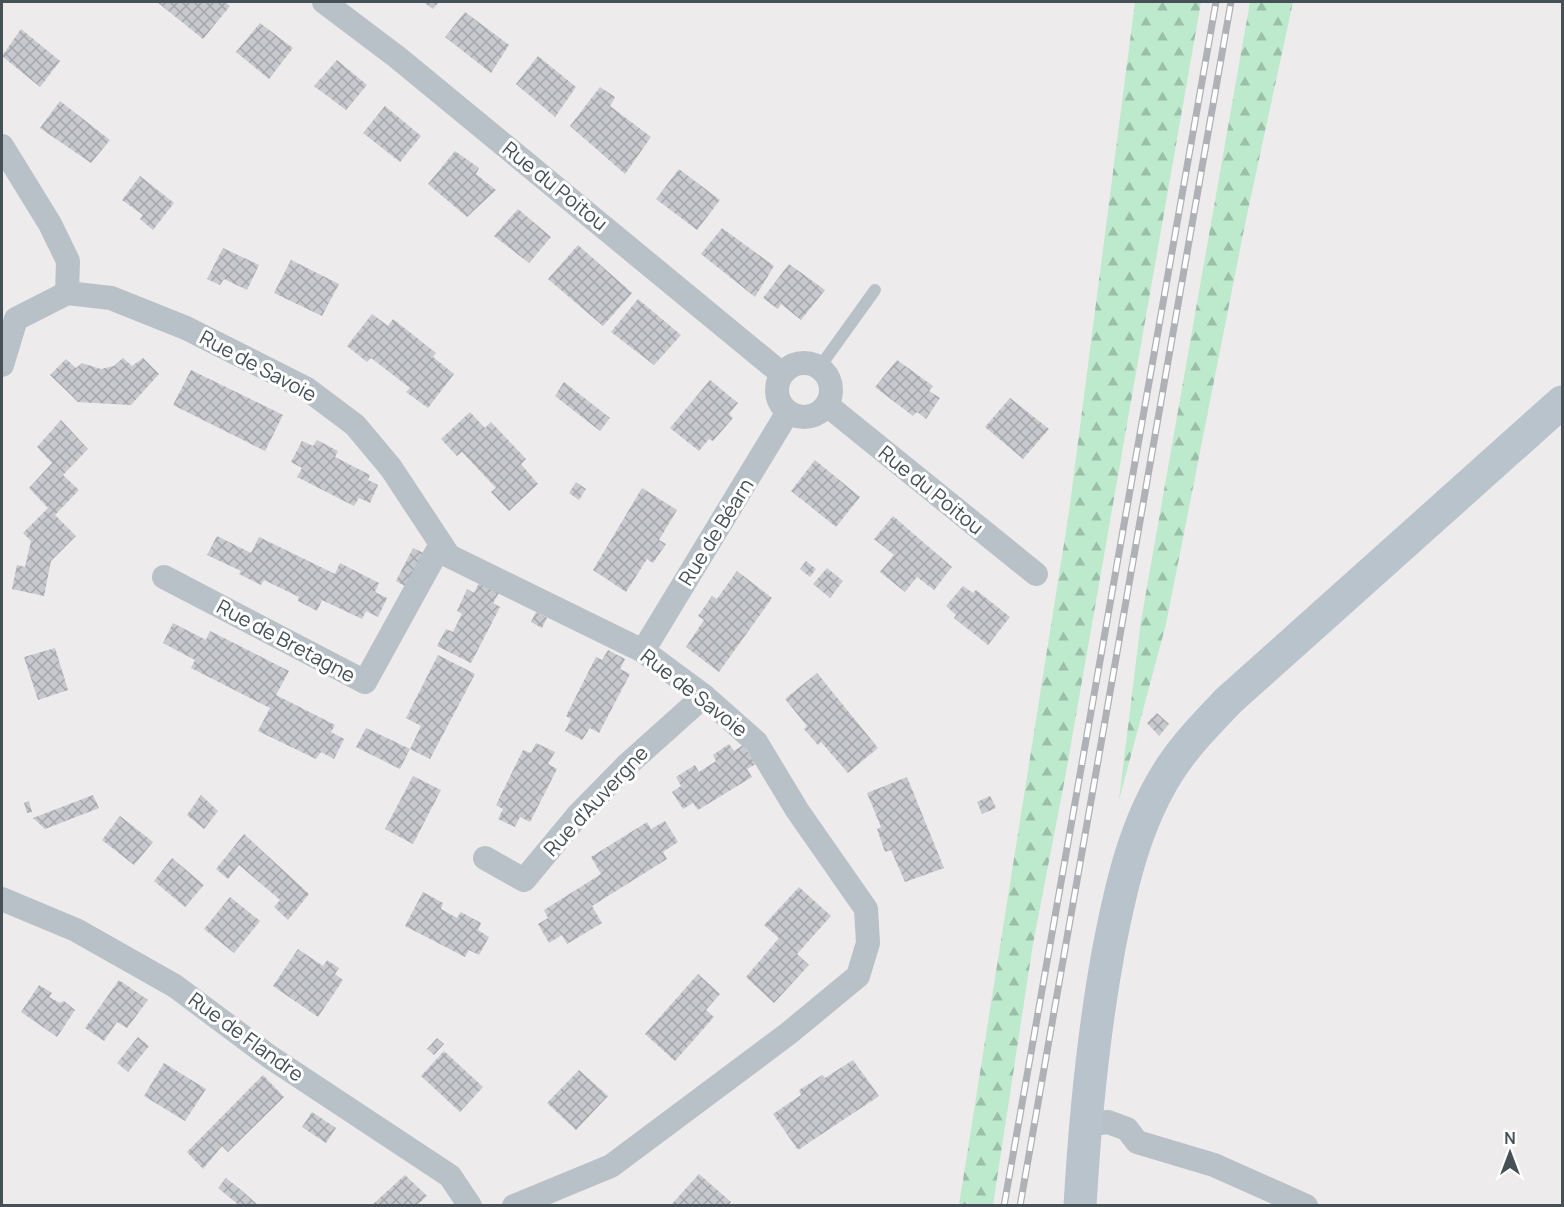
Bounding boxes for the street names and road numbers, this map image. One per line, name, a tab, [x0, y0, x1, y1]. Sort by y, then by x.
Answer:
street label: Rue du Poitou	[497, 135, 613, 236]
street label: Rue de Savoie	[195, 323, 321, 408]
street label: Rue du Poitou	[873, 439, 989, 540]
street label: Rue de Béarn	[672, 473, 759, 590]
street label: Rue de Bretagne	[212, 593, 360, 688]
street label: Rue de Savoie	[635, 642, 753, 743]
street label: Rue d'Auvergne	[537, 740, 654, 862]
street label: Rue de Flandre	[183, 986, 309, 1087]

